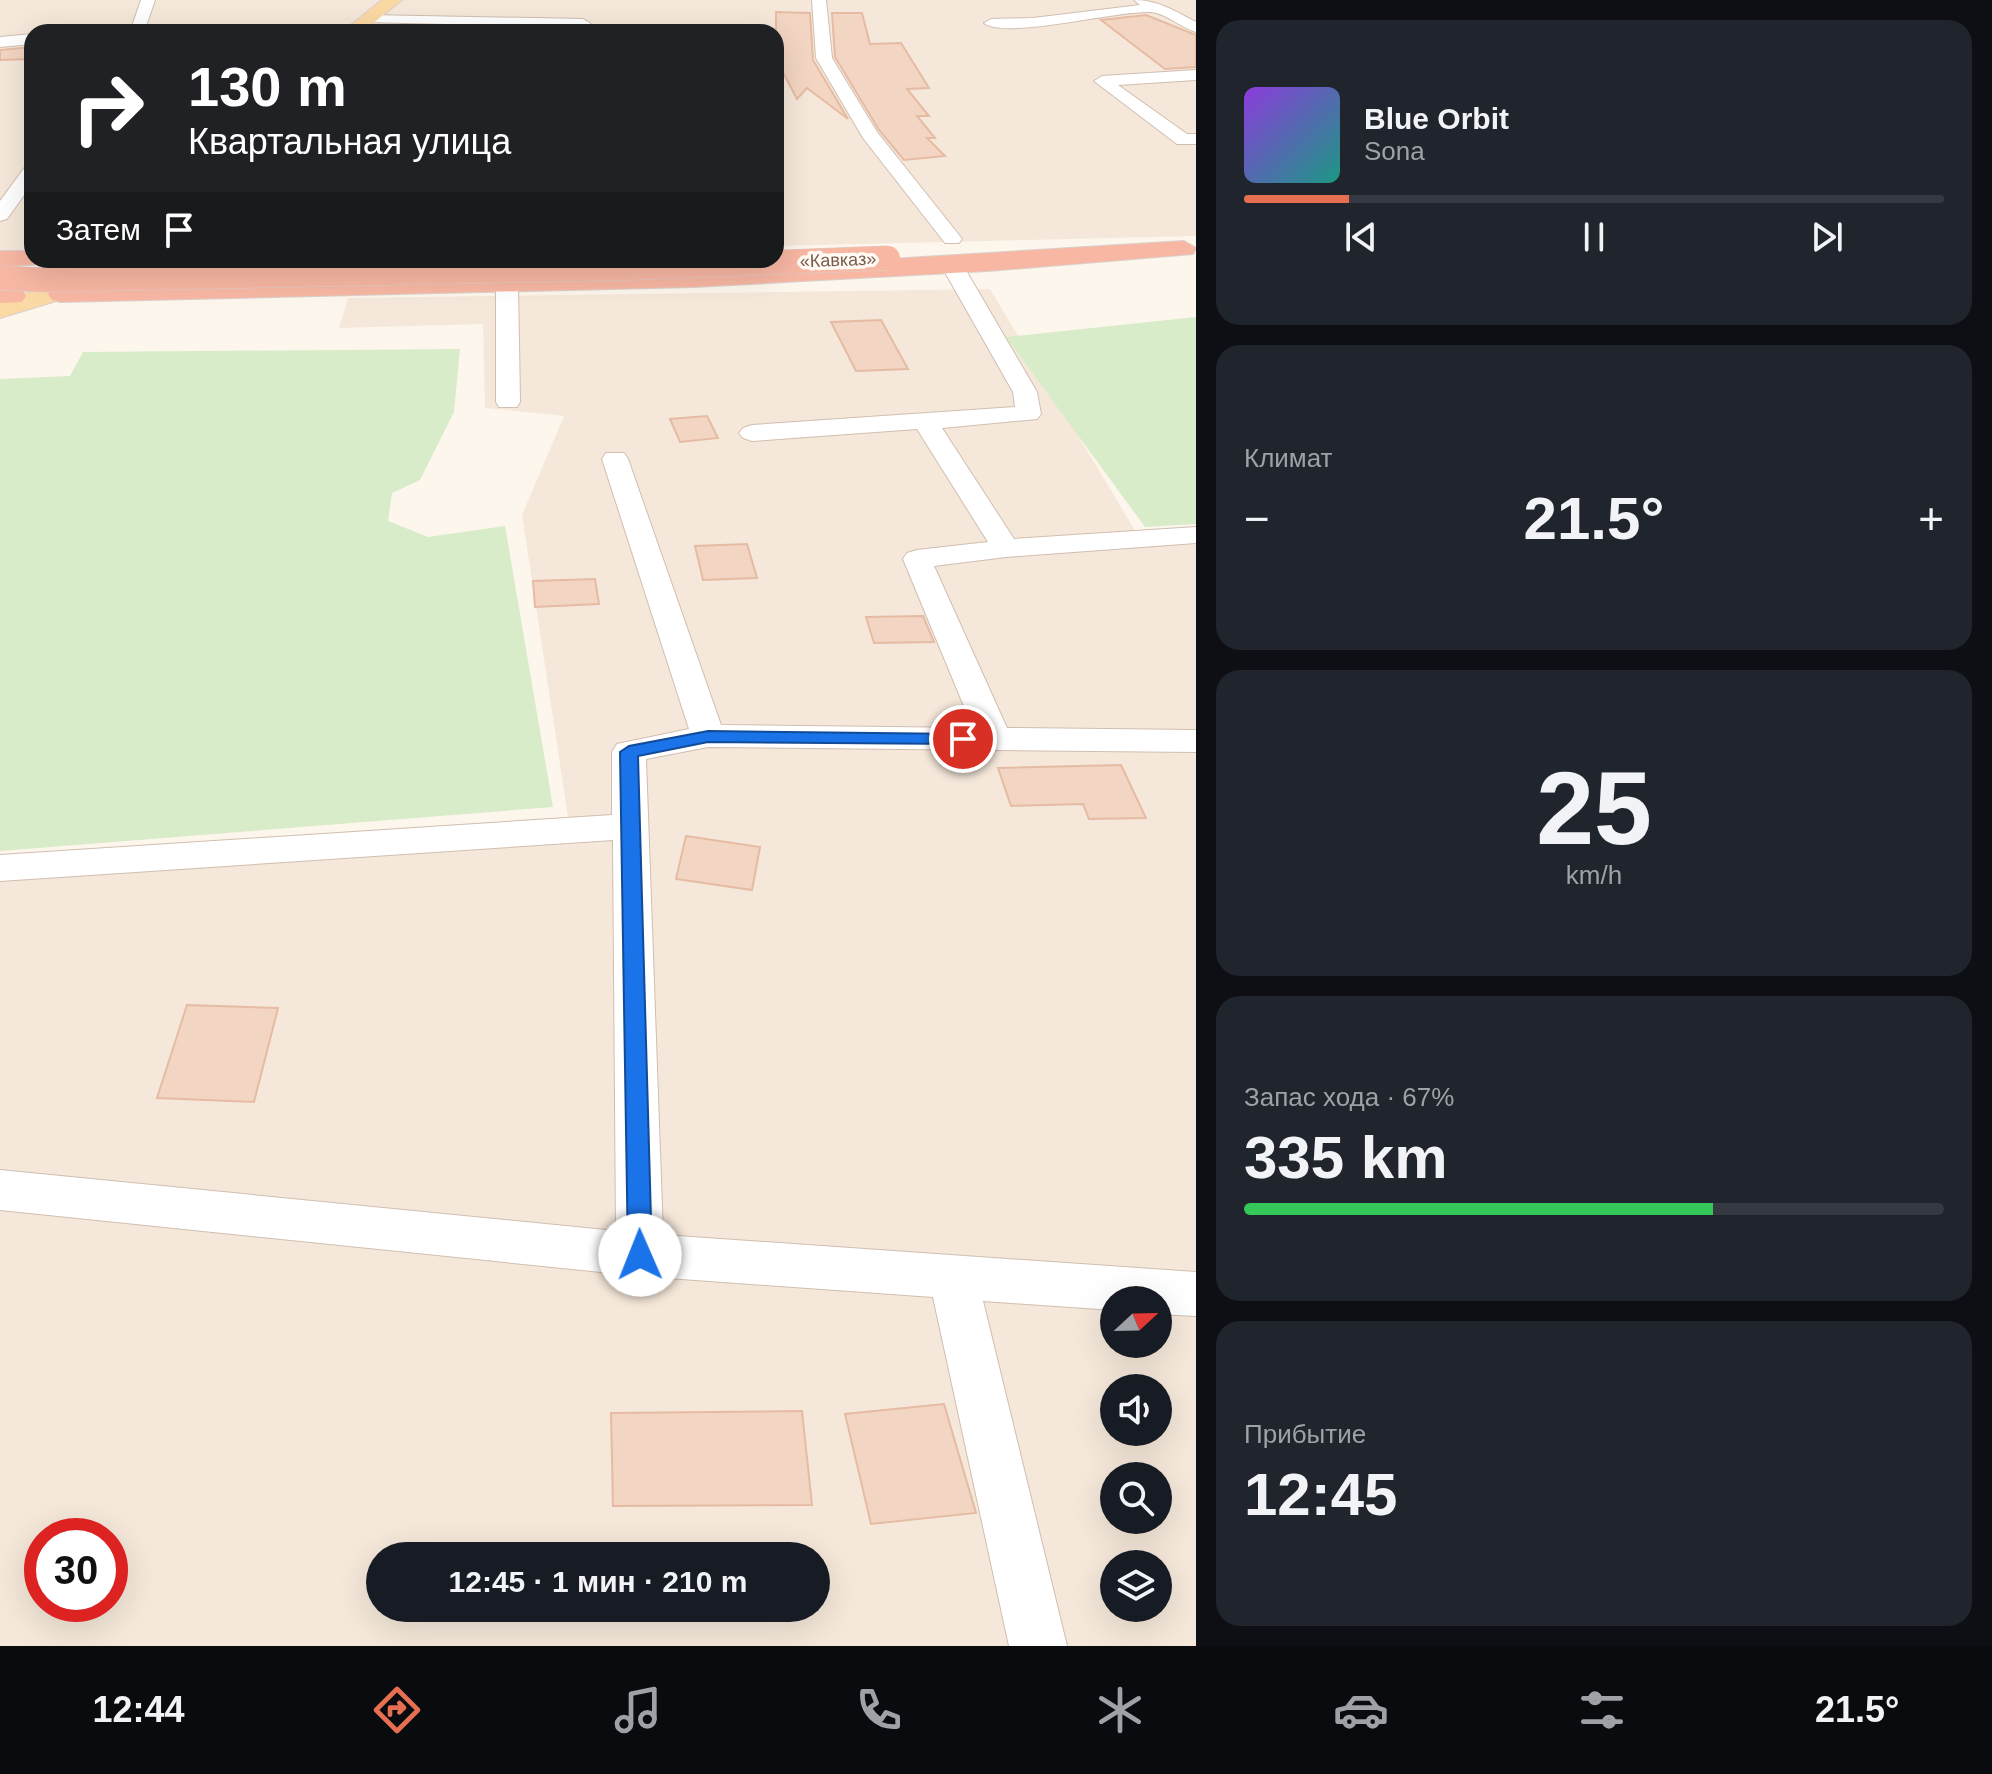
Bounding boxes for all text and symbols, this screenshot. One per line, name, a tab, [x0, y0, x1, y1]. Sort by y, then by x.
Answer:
text: 130 m	[188, 55, 347, 118]
icon: right	[56, 56, 160, 160]
text: Blue Orbit	[1364, 102, 1509, 135]
text: Квартальная улица	[188, 121, 511, 162]
text: Sona	[1364, 136, 1425, 166]
icon: arrive	[157, 208, 201, 252]
text: Затем	[56, 213, 141, 246]
icon: previous	[1339, 215, 1383, 259]
icon: pause	[1572, 215, 1616, 259]
icon: next	[1805, 215, 1849, 259]
street label: «Кавказ»	[799, 249, 877, 271]
text: Климат	[1244, 443, 1333, 473]
text: 21.5°	[1524, 485, 1664, 552]
text: −	[1244, 494, 1270, 543]
text: +	[1918, 494, 1944, 543]
pin	[929, 705, 997, 773]
icon: arrive	[941, 717, 985, 761]
text: 25	[1536, 750, 1652, 866]
text: km/h	[1566, 860, 1622, 890]
text: Запас хода · 67%	[1244, 1082, 1454, 1112]
text: 335 km	[1244, 1124, 1448, 1191]
position arrow	[598, 1213, 682, 1297]
north arrow	[1100, 1286, 1172, 1358]
map controls	[1100, 1286, 1172, 1622]
button: sound	[1100, 1374, 1172, 1446]
text: Прибытие	[1244, 1419, 1366, 1449]
text: 12:45	[1244, 1461, 1397, 1528]
button: search	[1100, 1462, 1172, 1534]
speed limit sign: 30	[24, 1518, 128, 1622]
button: layers	[1100, 1550, 1172, 1622]
text: 12:45 · 1 мин · 210 m	[449, 1565, 747, 1598]
icon: directions	[369, 1682, 425, 1738]
icon: music	[610, 1682, 666, 1738]
icon: phone	[851, 1682, 907, 1738]
icon: climate	[1092, 1682, 1148, 1738]
icon: car	[1333, 1682, 1389, 1738]
icon: filters	[1574, 1682, 1630, 1738]
text: 12:44	[92, 1689, 185, 1730]
text: 21.5°	[1815, 1689, 1899, 1730]

